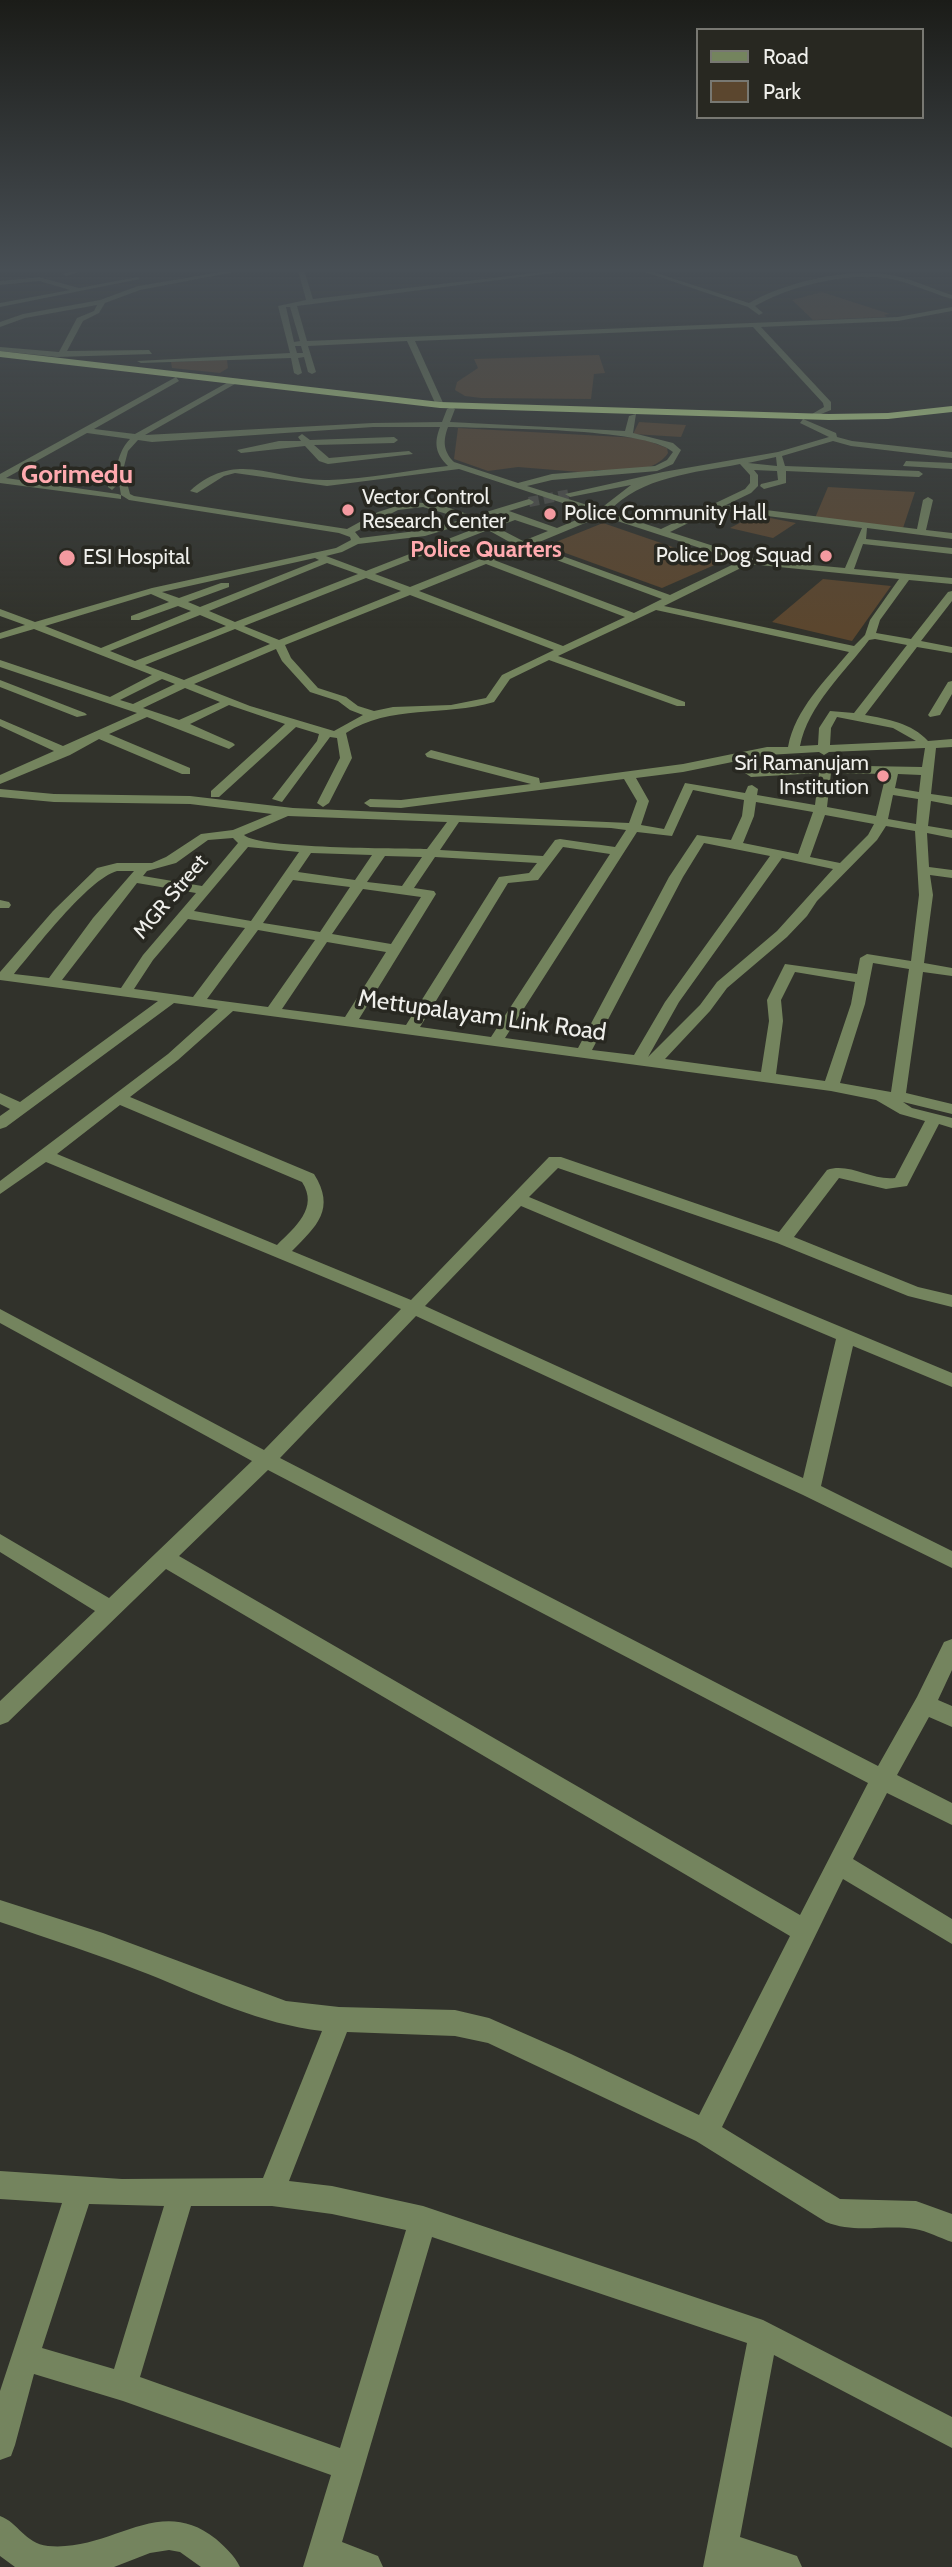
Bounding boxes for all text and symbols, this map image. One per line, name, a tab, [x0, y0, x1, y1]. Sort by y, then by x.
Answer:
legend	[696, 28, 924, 119]
text: Road	[763, 44, 809, 69]
text: Park	[763, 79, 801, 104]
district label: Gorimedu	[21, 459, 133, 491]
place label: Vector Control Research Center	[362, 485, 506, 535]
place label: Police Community Hall	[564, 501, 767, 527]
marker: Vector Control Research Center	[340, 502, 356, 518]
marker: Police Community Hall	[542, 506, 558, 522]
district label: Police Quarters	[410, 536, 562, 564]
place label: Police Dog Squad	[656, 543, 812, 569]
place label: ESI Hospital	[83, 545, 190, 571]
marker: ESI Hospital	[57, 548, 77, 568]
marker: Police Dog Squad	[818, 548, 834, 564]
place label: Sri Ramanujam Institution	[734, 751, 869, 801]
marker: Sri Ramanujam Institution	[875, 768, 891, 784]
street label: MGR Street	[128, 850, 214, 944]
street label: Mettupalayam Link Road	[356, 984, 608, 1048]

